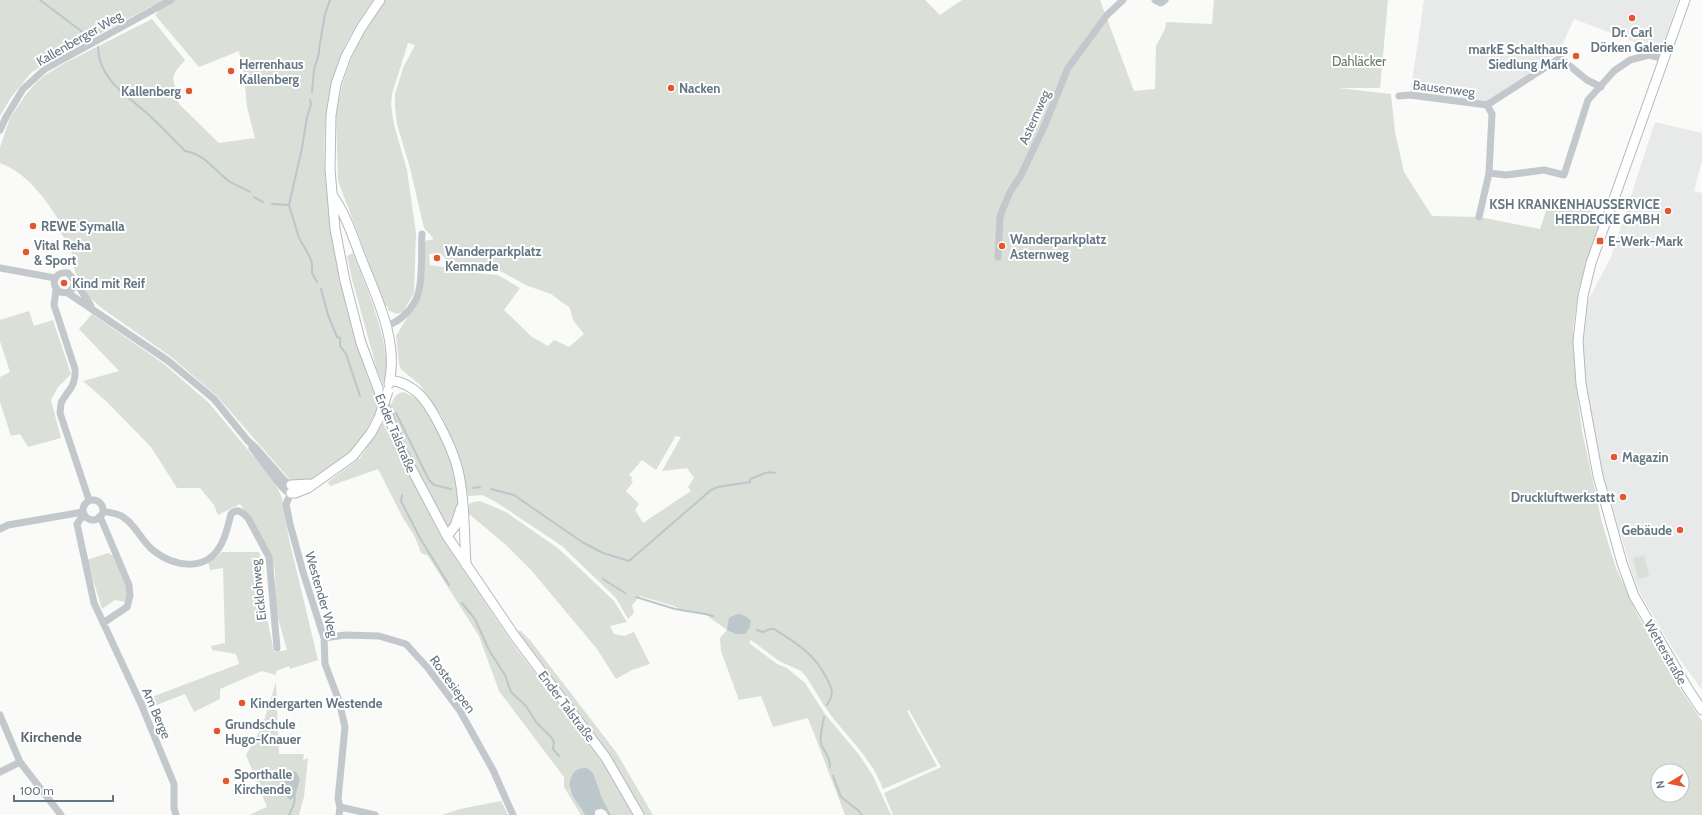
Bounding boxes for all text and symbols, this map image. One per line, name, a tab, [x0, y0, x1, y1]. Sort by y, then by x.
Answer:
street label: Kallenberger Weg	[33, 7, 125, 69]
marker: Dr. Carl Dörken Galerie	[1627, 13, 1637, 23]
place label: Dr. Carl Dörken Galerie	[1590, 24, 1674, 55]
place label: markE Schalthaus Siedlung Mark	[1468, 41, 1569, 72]
marker: markE Schalthaus Siedlung Mark	[1571, 51, 1581, 61]
park label: Dahläcker	[1332, 53, 1387, 69]
place label: Herrenhaus Kallenberg	[239, 56, 304, 87]
marker: Herrenhaus Kallenberg	[226, 66, 236, 76]
street label: Bausenweg	[1412, 76, 1477, 100]
place label: Nacken	[679, 80, 720, 96]
place label: Kallenberg	[121, 83, 181, 99]
marker: Nacken	[666, 83, 676, 93]
marker: Kallenberg	[184, 86, 194, 96]
street label: Asternweg	[1015, 87, 1053, 147]
place label: KSH KRANKENHAUSSERVICE HERDECKE GMBH	[1489, 196, 1660, 227]
marker: KSH KRANKENHAUSSERVICE HERDECKE GMBH	[1663, 206, 1673, 216]
place label: REWE Symalla	[41, 218, 125, 234]
marker: REWE Symalla	[28, 221, 38, 231]
place label: Wanderparkplatz Asternweg	[1010, 231, 1106, 262]
place label: E-Werk-Mark	[1608, 233, 1684, 249]
marker: E-Werk-Mark	[1595, 236, 1605, 246]
place label: Vital Reha & Sport	[34, 237, 91, 268]
marker: Wanderparkplatz Asternweg	[997, 241, 1007, 251]
place label: Wanderparkplatz Kemnade	[445, 243, 541, 274]
marker: Vital Reha & Sport	[21, 247, 31, 257]
marker: Wanderparkplatz Kemnade	[432, 253, 442, 263]
place label: Kind mit Reif	[72, 275, 146, 291]
marker: Kind mit Reif	[59, 278, 69, 288]
street label: Ender Talstraße	[372, 391, 420, 475]
place label: Magazin	[1622, 449, 1669, 465]
marker: Magazin	[1609, 452, 1619, 462]
place label: Druckluftwerkstatt	[1511, 489, 1616, 505]
marker: Druckluftwerkstatt	[1618, 492, 1628, 502]
place label: Gebäude	[1622, 522, 1672, 538]
marker: Gebäude	[1675, 525, 1685, 535]
street label: Westender Weg	[302, 550, 342, 639]
street label: Eicklohweg	[247, 558, 269, 621]
street label: Wetterstraße	[1641, 617, 1691, 687]
street label: Rostesiepen	[427, 652, 479, 716]
street label: Ender Talstraße	[535, 667, 599, 745]
street label: Am Berge	[139, 685, 175, 741]
place label: Kindergarten Westende	[250, 695, 383, 711]
marker: Kindergarten Westende	[237, 698, 247, 708]
place label: Grundschule Hugo-Knauer	[225, 716, 301, 747]
marker: Grundschule Hugo-Knauer	[212, 726, 222, 736]
district label: Kirchende	[20, 728, 82, 746]
north arrow	[1650, 763, 1690, 803]
place label: Sporthalle Kirchende	[234, 766, 292, 797]
marker: Sporthalle Kirchende	[221, 776, 231, 786]
scale bar	[14, 777, 113, 803]
text: N	[1653, 780, 1668, 790]
text: 100 m	[20, 783, 54, 798]

